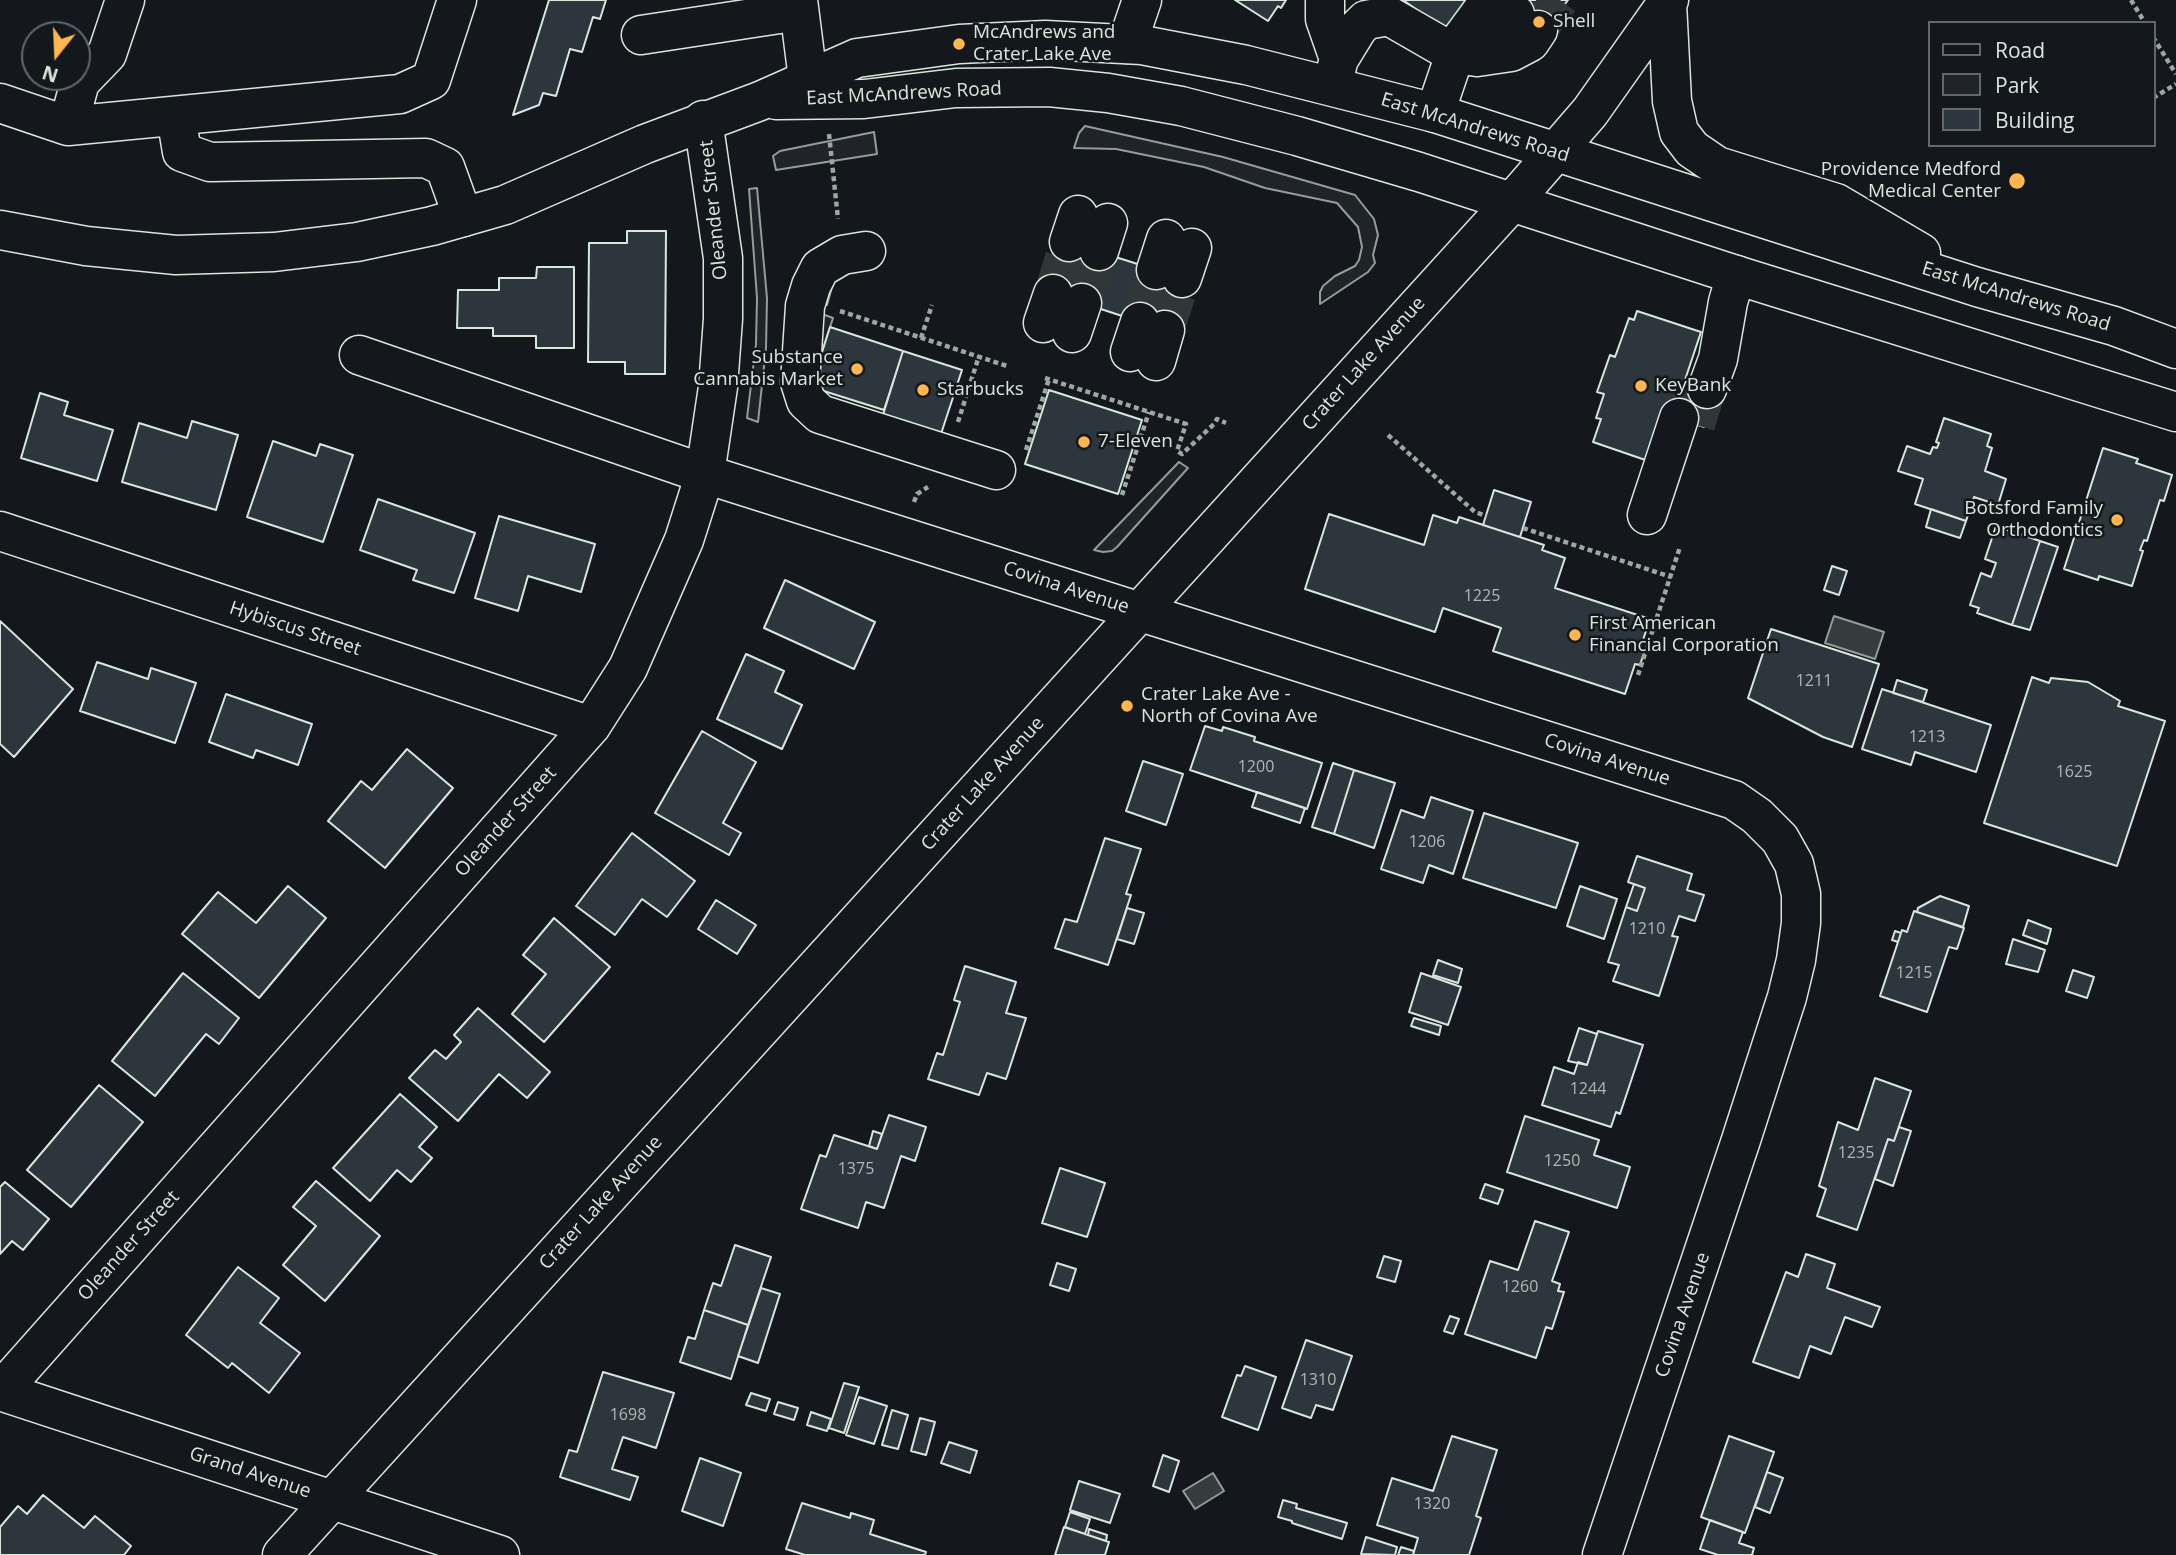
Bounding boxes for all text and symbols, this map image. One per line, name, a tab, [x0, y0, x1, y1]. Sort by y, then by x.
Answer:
place label: Shell	[1553, 11, 1595, 33]
marker: Shell	[1531, 14, 1547, 30]
north arrow	[21, 21, 91, 91]
legend	[1927, 21, 2155, 147]
place label: McAndrews and Crater Lake Ave	[973, 22, 1115, 66]
marker: McAndrews and Crater Lake Ave	[951, 36, 967, 52]
text: Road	[1995, 36, 2045, 64]
text: N	[39, 59, 62, 89]
text: Park	[1995, 71, 2039, 99]
street label: East McAndrews Road	[806, 77, 1002, 111]
street label: East McAndrews Road	[1378, 88, 1572, 168]
text: Building	[1995, 106, 2074, 134]
street label: Oleander Street	[695, 139, 733, 281]
place label: Providence Medford Medical Center	[1821, 159, 2001, 203]
marker: Providence Medford Medical Center	[2007, 171, 2027, 191]
street label: East McAndrews Road	[1919, 257, 2113, 337]
street label: Crater Lake Avenue	[1298, 292, 1430, 436]
place label: Substance Cannabis Market	[693, 347, 843, 391]
marker: Substance Cannabis Market	[849, 361, 865, 377]
place label: KeyBank	[1655, 375, 1731, 397]
marker: KeyBank	[1633, 378, 1649, 394]
place label: Starbucks	[937, 379, 1024, 401]
marker: Starbucks	[915, 382, 931, 398]
place label: 7-Eleven	[1098, 431, 1173, 453]
marker: 7-Eleven	[1076, 434, 1092, 450]
place label: Botsford Family Orthodontics	[1964, 498, 2103, 542]
marker: Botsford Family Orthodontics	[2109, 512, 2125, 528]
street label: Covina Avenue	[1000, 557, 1132, 619]
house number: 1225	[1464, 586, 1500, 606]
street label: Hybiscus Street	[226, 597, 364, 661]
place label: First American Financial Corporation	[1589, 613, 1779, 657]
marker: First American Financial Corporation	[1567, 627, 1583, 643]
house number: 1211	[1796, 671, 1832, 691]
place label: Crater Lake Ave - North of Covina Ave	[1141, 684, 1318, 728]
marker: Crater Lake Ave - North of Covina Ave	[1119, 698, 1135, 714]
street label: Crater Lake Avenue	[917, 712, 1049, 856]
house number: 1213	[1909, 727, 1945, 747]
street label: Covina Avenue	[1541, 729, 1673, 791]
house number: 1200	[1238, 757, 1274, 777]
street label: Oleander Street	[451, 762, 561, 882]
house number: 1625	[2056, 762, 2092, 782]
house number: 1206	[1409, 832, 1445, 852]
house number: 1210	[1629, 919, 1665, 939]
house number: 1215	[1896, 963, 1932, 983]
house number: 1244	[1570, 1079, 1606, 1099]
street label: Crater Lake Avenue	[535, 1131, 667, 1275]
house number: 1235	[1838, 1143, 1874, 1163]
house number: 1250	[1544, 1151, 1580, 1171]
house number: 1375	[838, 1159, 874, 1179]
street label: Oleander Street	[74, 1186, 184, 1306]
street label: Covina Avenue	[1651, 1249, 1715, 1381]
house number: 1260	[1502, 1277, 1538, 1297]
house number: 1310	[1300, 1370, 1336, 1390]
house number: 1698	[610, 1405, 646, 1425]
street label: Grand Avenue	[186, 1443, 314, 1503]
house number: 1320	[1414, 1494, 1450, 1514]

